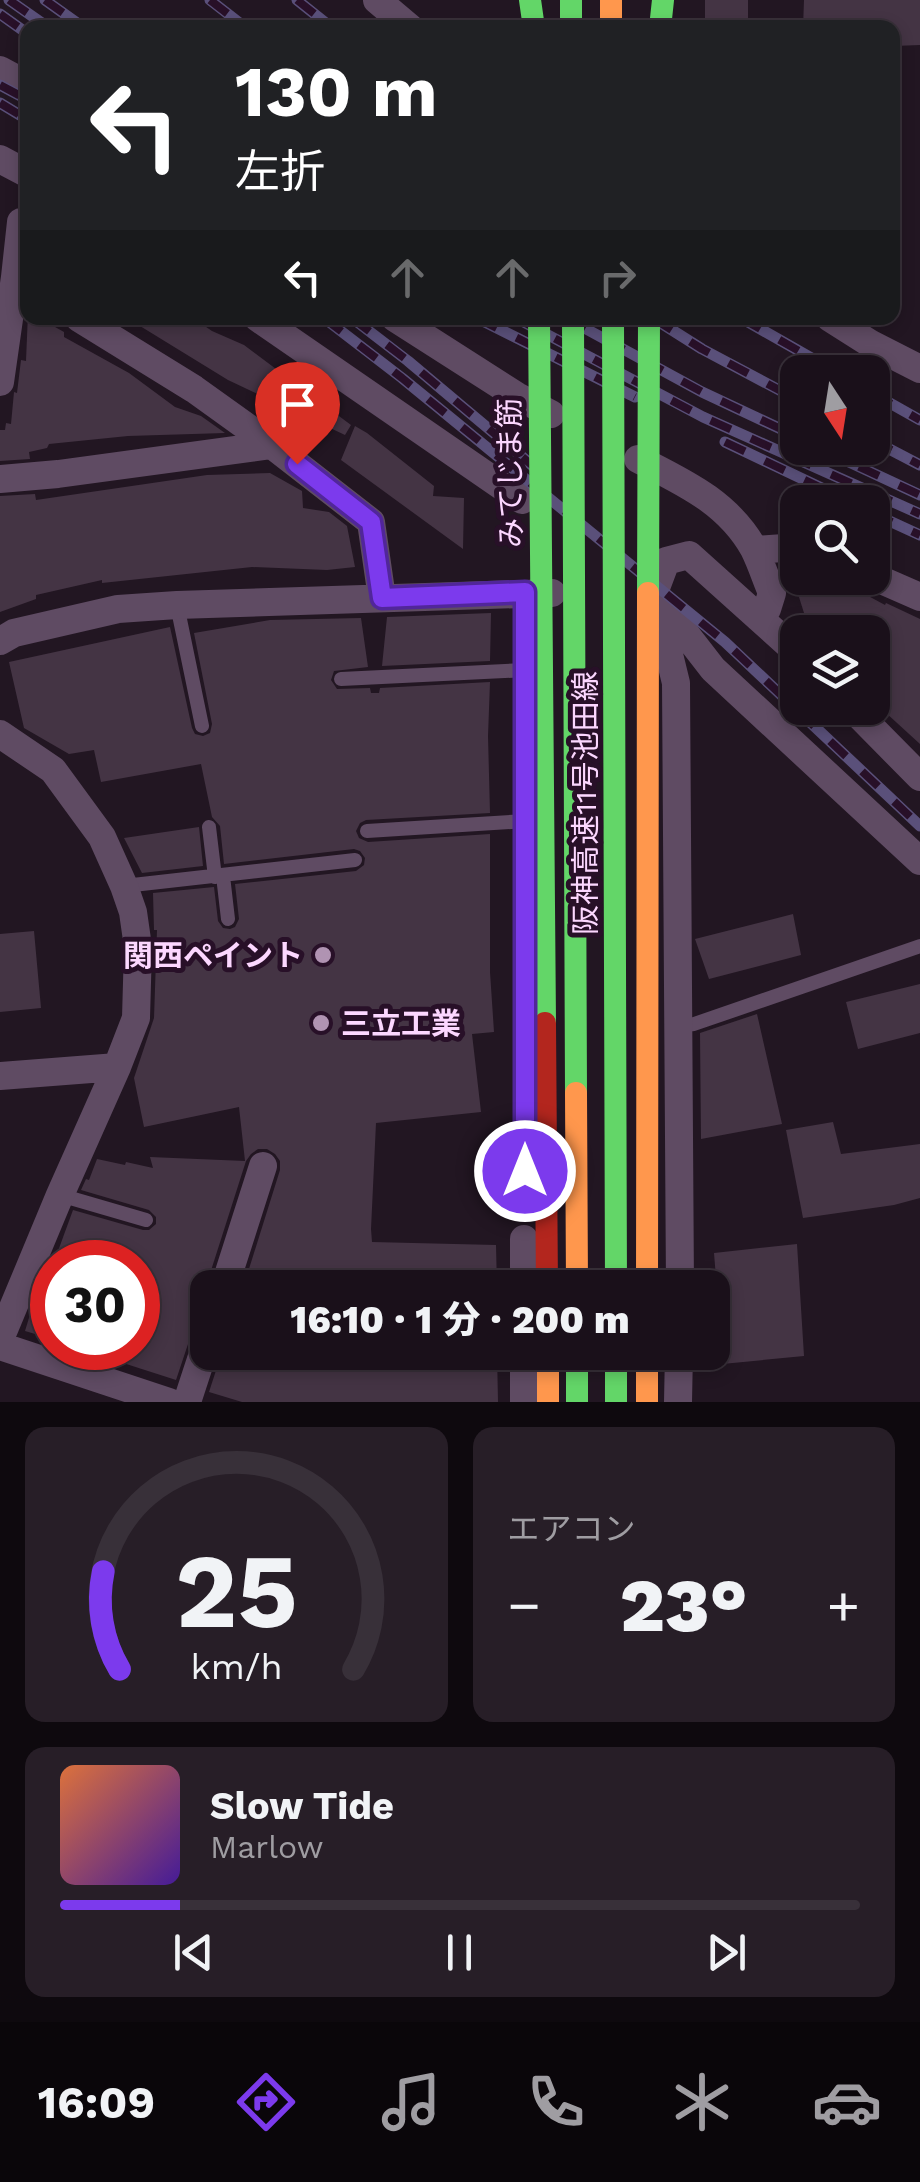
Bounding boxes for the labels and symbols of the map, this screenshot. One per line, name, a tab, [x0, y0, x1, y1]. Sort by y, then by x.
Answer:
north arrow	[780, 355, 890, 465]
pin	[255, 362, 340, 465]
street label: みてじま筋	[491, 398, 529, 548]
street label: 阪神高速11号池田線	[568, 671, 603, 935]
place label: 関西ペイント	[123, 938, 303, 973]
marker: 関西ペイント	[312, 944, 334, 966]
place label: 三立工業	[341, 1006, 461, 1041]
marker: 三立工業	[310, 1012, 332, 1034]
position arrow	[473, 1119, 577, 1223]
speed limit sign: 30	[30, 1240, 160, 1370]

